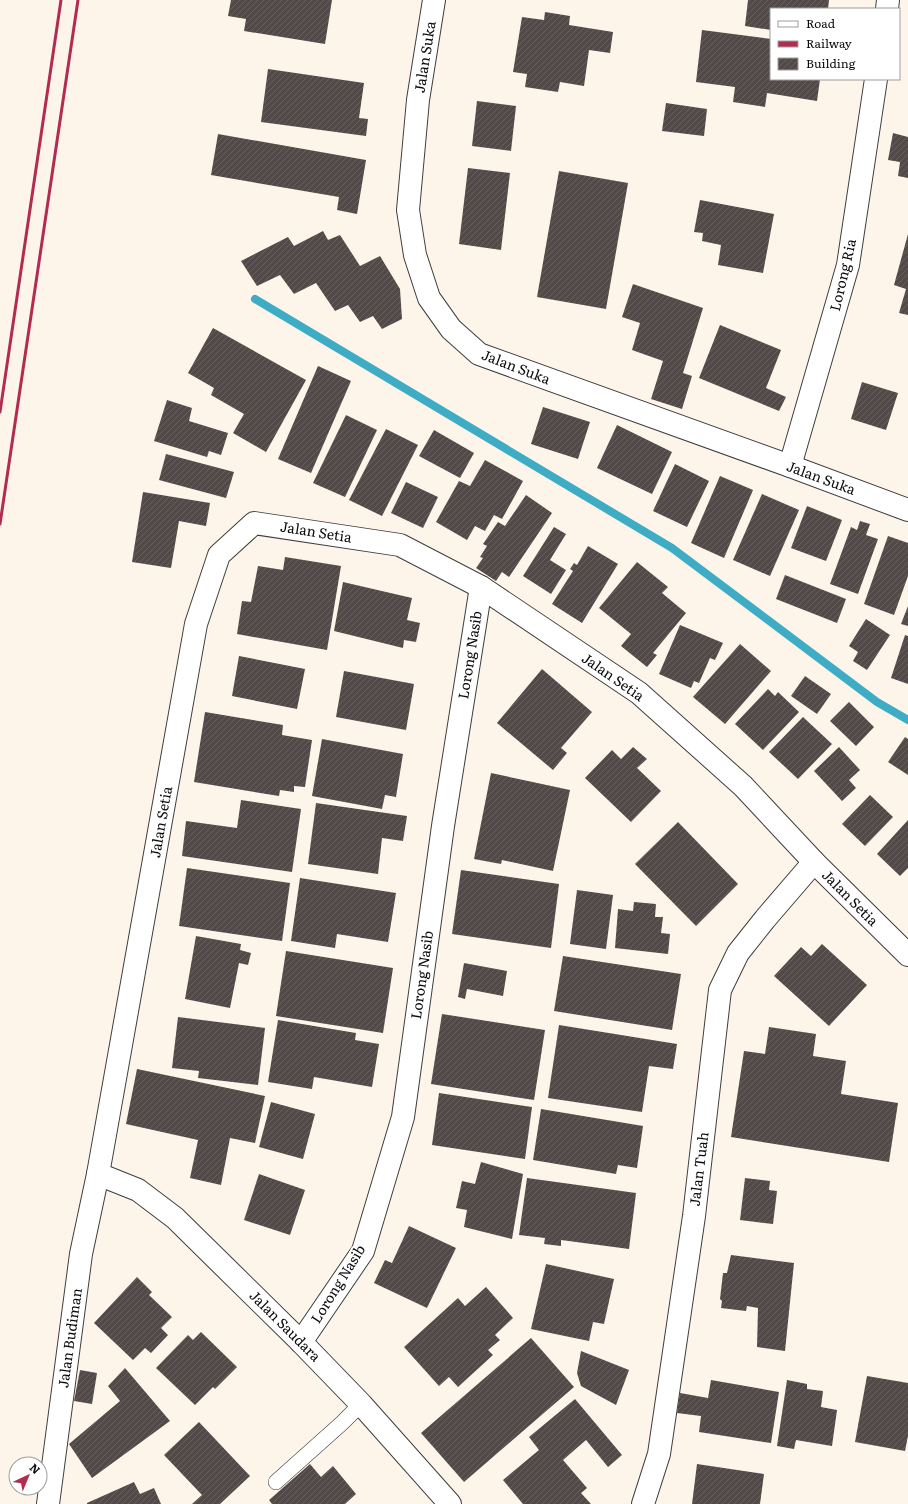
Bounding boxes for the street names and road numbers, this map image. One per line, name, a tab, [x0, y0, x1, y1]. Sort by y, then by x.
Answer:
street label: Jalan Suka	[408, 19, 440, 94]
street label: Lorong Ria	[824, 236, 860, 313]
street label: Jalan Suka	[479, 344, 554, 388]
street label: Jalan Suka	[784, 455, 859, 499]
street label: Jalan Setia	[279, 515, 354, 547]
street label: Lorong Nasib	[452, 609, 486, 700]
street label: Jalan Setia	[578, 647, 649, 705]
street label: Jalan Setia	[144, 784, 176, 859]
street label: Jalan Setia	[818, 865, 884, 930]
street label: Lorong Nasib	[405, 929, 437, 1020]
street label: Jalan Tuah	[684, 1131, 712, 1207]
street label: Lorong Nasib	[305, 1240, 369, 1327]
street label: Jalan Saudara	[246, 1285, 326, 1366]
street label: Jalan Budiman	[52, 1287, 86, 1389]

